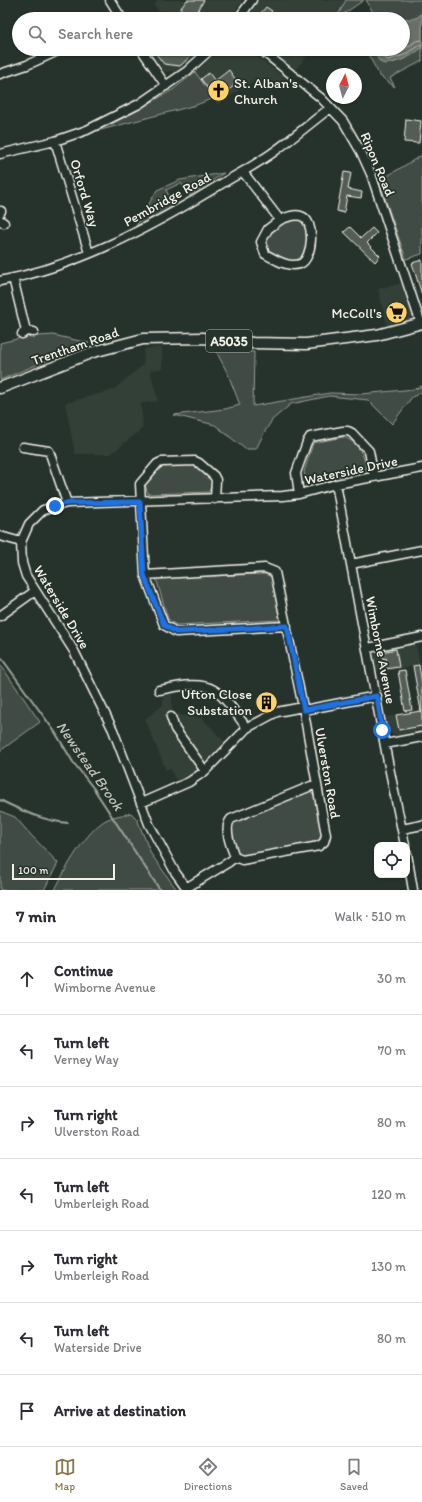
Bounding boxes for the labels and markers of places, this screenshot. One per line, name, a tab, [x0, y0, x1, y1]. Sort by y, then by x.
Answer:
place label: St. Alban's Church	[234, 75, 298, 108]
church icon: St. Alban's Church	[205, 78, 231, 104]
supermarket icon: McColl's	[384, 300, 410, 326]
place label: McColl's	[331, 305, 382, 322]
place label: Ufton Close Substation	[181, 686, 253, 719]
building icon: Ufton Close Substation	[254, 689, 280, 715]

